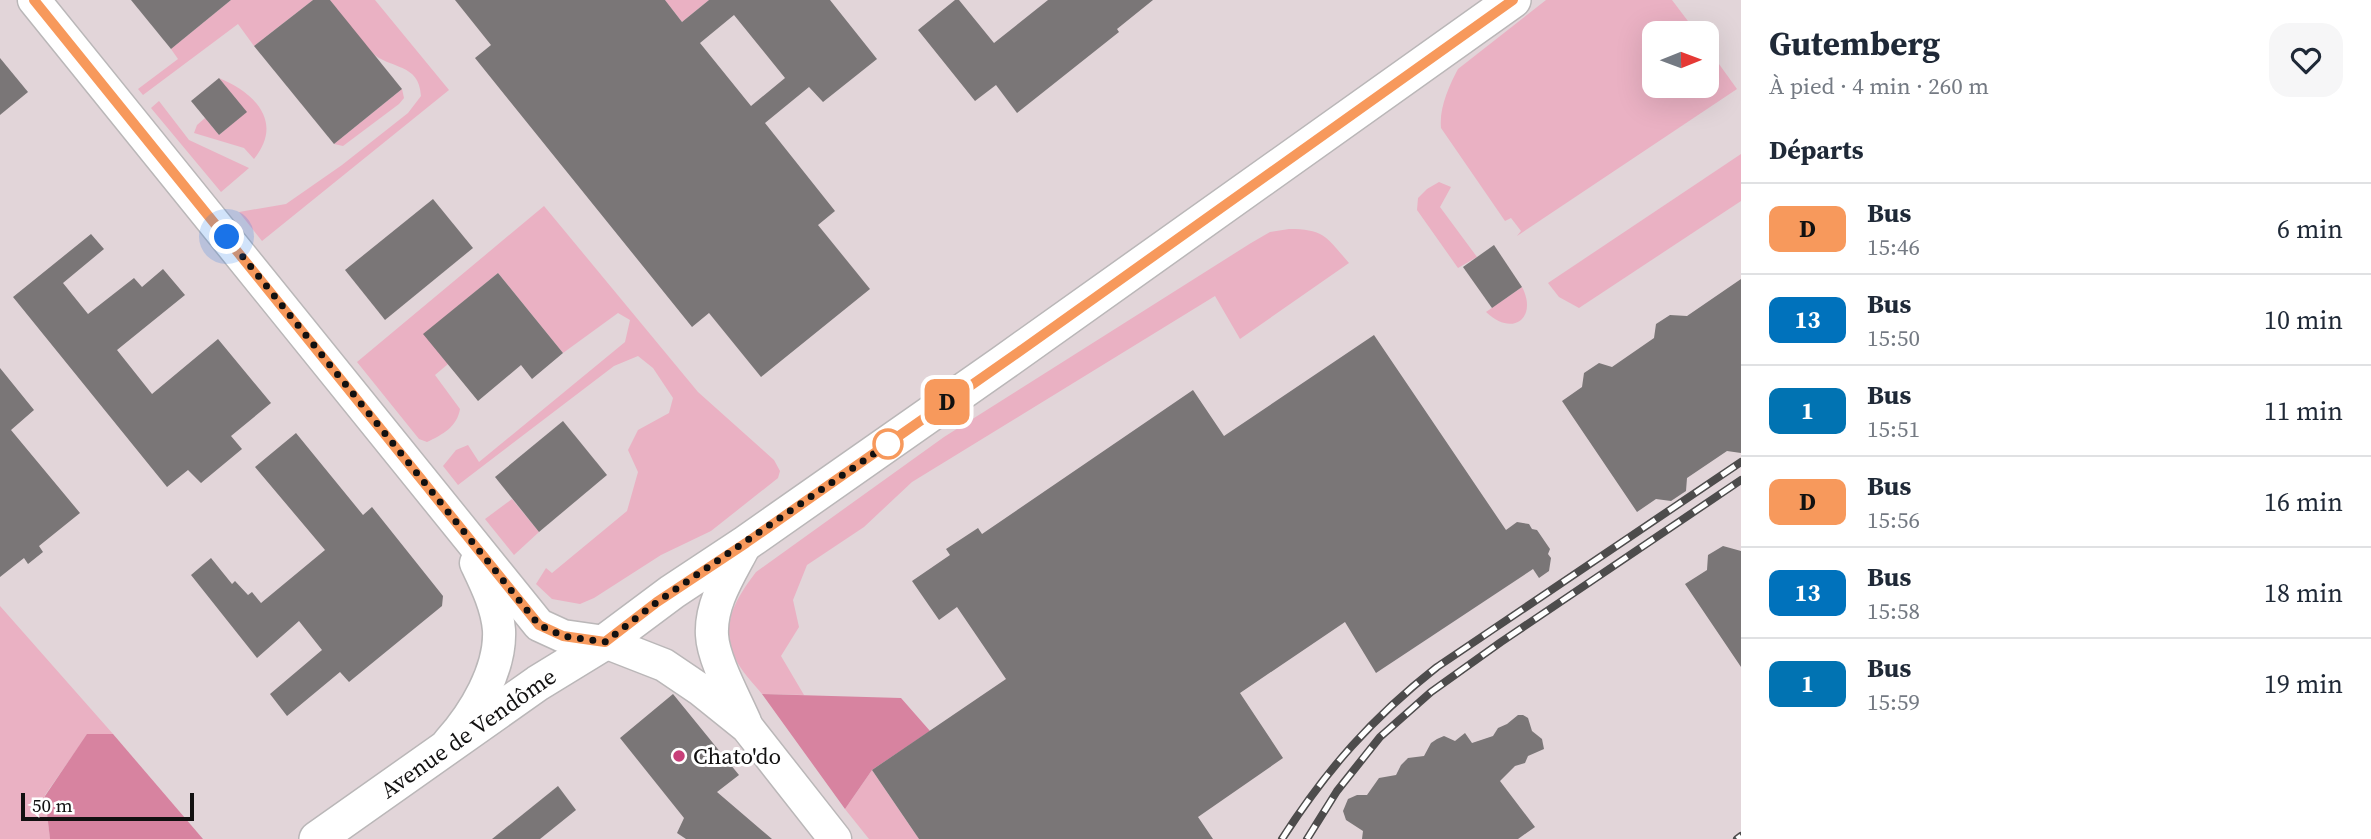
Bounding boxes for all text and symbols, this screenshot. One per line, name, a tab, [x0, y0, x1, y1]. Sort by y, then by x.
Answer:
north arrow	[1642, 21, 1718, 98]
map controls	[1642, 21, 1719, 98]
text: Gutemberg	[1769, 21, 1940, 66]
button: heart	[2269, 23, 2343, 97]
text: À pied · 4 min · 260 m	[1769, 70, 1989, 102]
text: Départs	[1769, 132, 1864, 168]
text: Bus	[1867, 195, 1911, 231]
text: 6 min	[2277, 211, 2343, 247]
text: D	[1799, 212, 1816, 245]
your location	[209, 219, 244, 254]
text: 15:46	[1867, 231, 1920, 263]
text: Bus	[1867, 286, 1911, 322]
text: 10 min	[2264, 302, 2343, 338]
text: 13	[1794, 303, 1821, 336]
text: 15:50	[1867, 322, 1920, 354]
text: Bus	[1867, 377, 1911, 413]
line badge: D	[924, 379, 970, 425]
text: D	[939, 385, 955, 418]
text: 11 min	[2264, 393, 2343, 429]
text: 1	[1801, 394, 1814, 427]
text: 15:51	[1867, 413, 1920, 445]
unlabelled marker	[873, 429, 903, 459]
text: Bus	[1867, 468, 1911, 504]
text: 16 min	[2264, 484, 2343, 520]
text: D	[1799, 485, 1816, 518]
text: 15:56	[1867, 504, 1920, 536]
text: Bus	[1867, 559, 1911, 595]
text: 18 min	[2264, 575, 2343, 611]
text: 13	[1794, 576, 1821, 609]
text: 15:58	[1867, 595, 1920, 627]
text: Bus	[1867, 650, 1911, 686]
street label: Avenue de Vendôme	[374, 660, 562, 806]
text: 19 min	[2264, 666, 2343, 702]
text: 1	[1801, 667, 1814, 700]
text: 15:59	[1867, 686, 1920, 718]
place label: Chato'do	[693, 740, 781, 772]
marker: Chato'do	[671, 748, 687, 764]
scale bar	[21, 790, 194, 822]
text: 50 m	[32, 792, 73, 818]

